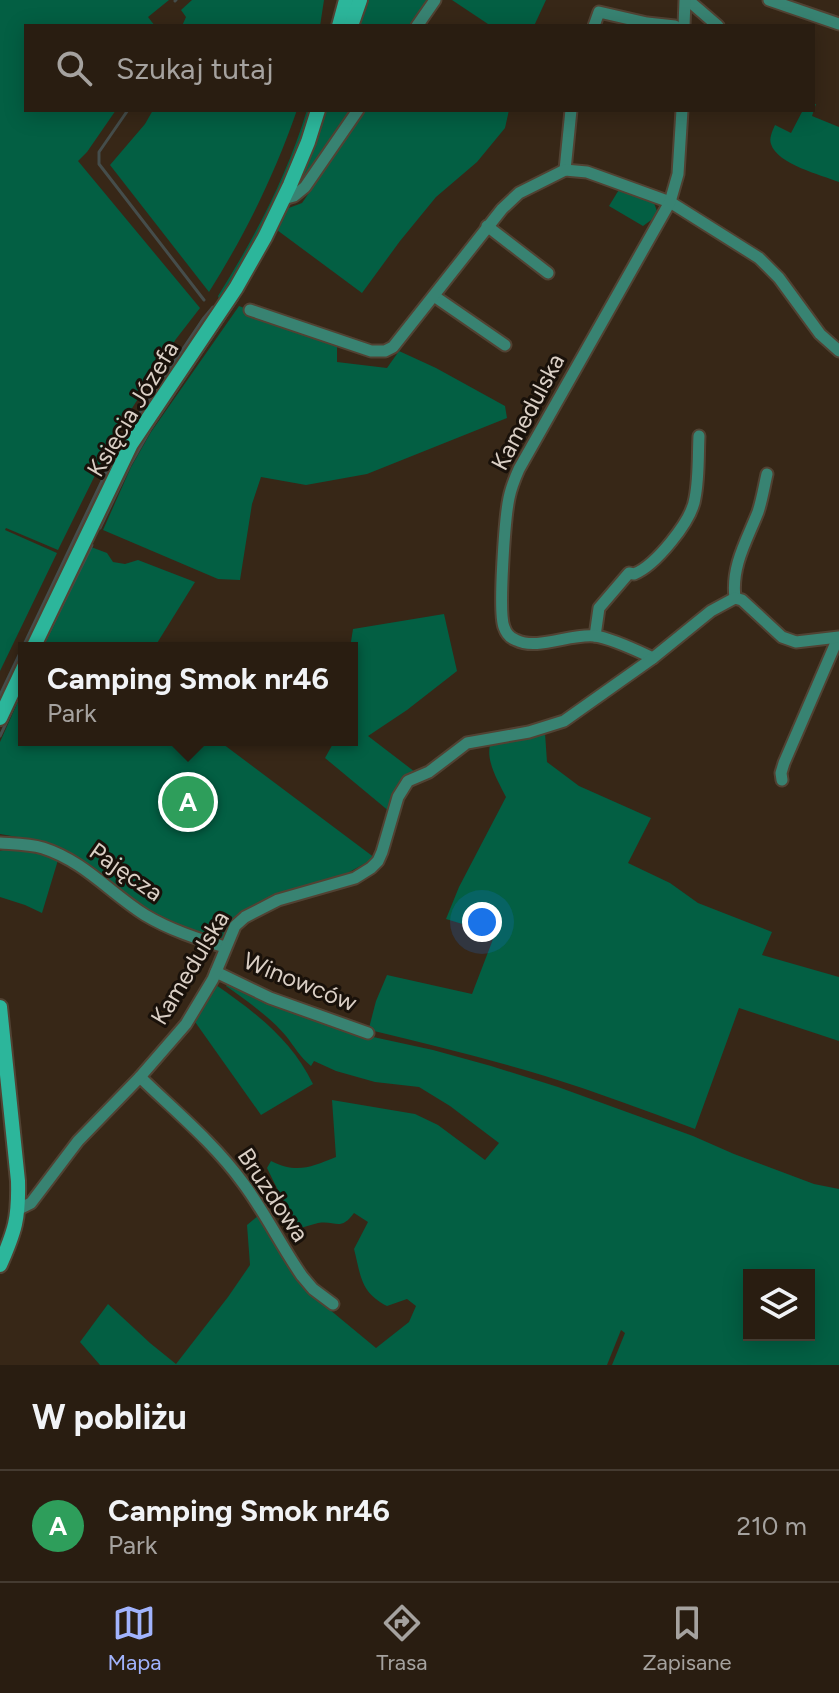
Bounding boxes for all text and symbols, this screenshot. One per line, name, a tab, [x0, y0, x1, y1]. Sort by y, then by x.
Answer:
search box	[24, 24, 815, 112]
icon: search	[52, 46, 96, 90]
text: Szukaj tutaj	[116, 50, 274, 87]
street label: Księcia Józefa	[81, 336, 185, 482]
street label: Kamedulska	[485, 349, 570, 475]
popup	[18, 642, 358, 746]
text: Camping Smok nr46	[47, 660, 329, 697]
text: Park	[47, 697, 97, 729]
pin: A	[162, 772, 214, 832]
street label: Pajęcza	[84, 836, 168, 907]
your location	[462, 902, 502, 942]
street label: Kamedulska	[144, 906, 235, 1030]
street label: Winowców	[239, 946, 361, 1017]
street label: Bruzdowa	[232, 1143, 315, 1247]
map controls	[743, 1269, 815, 1341]
button: layers	[743, 1269, 815, 1341]
text: W pobliżu	[32, 1397, 187, 1438]
text: Camping Smok nr46	[108, 1492, 390, 1529]
text: A	[49, 1510, 67, 1542]
text: 210 m	[737, 1510, 807, 1542]
text: Park	[108, 1529, 157, 1561]
tab: Mapa	[107, 1601, 161, 1676]
tab: Trasa	[376, 1601, 428, 1676]
tab: Zapisane	[642, 1601, 732, 1676]

